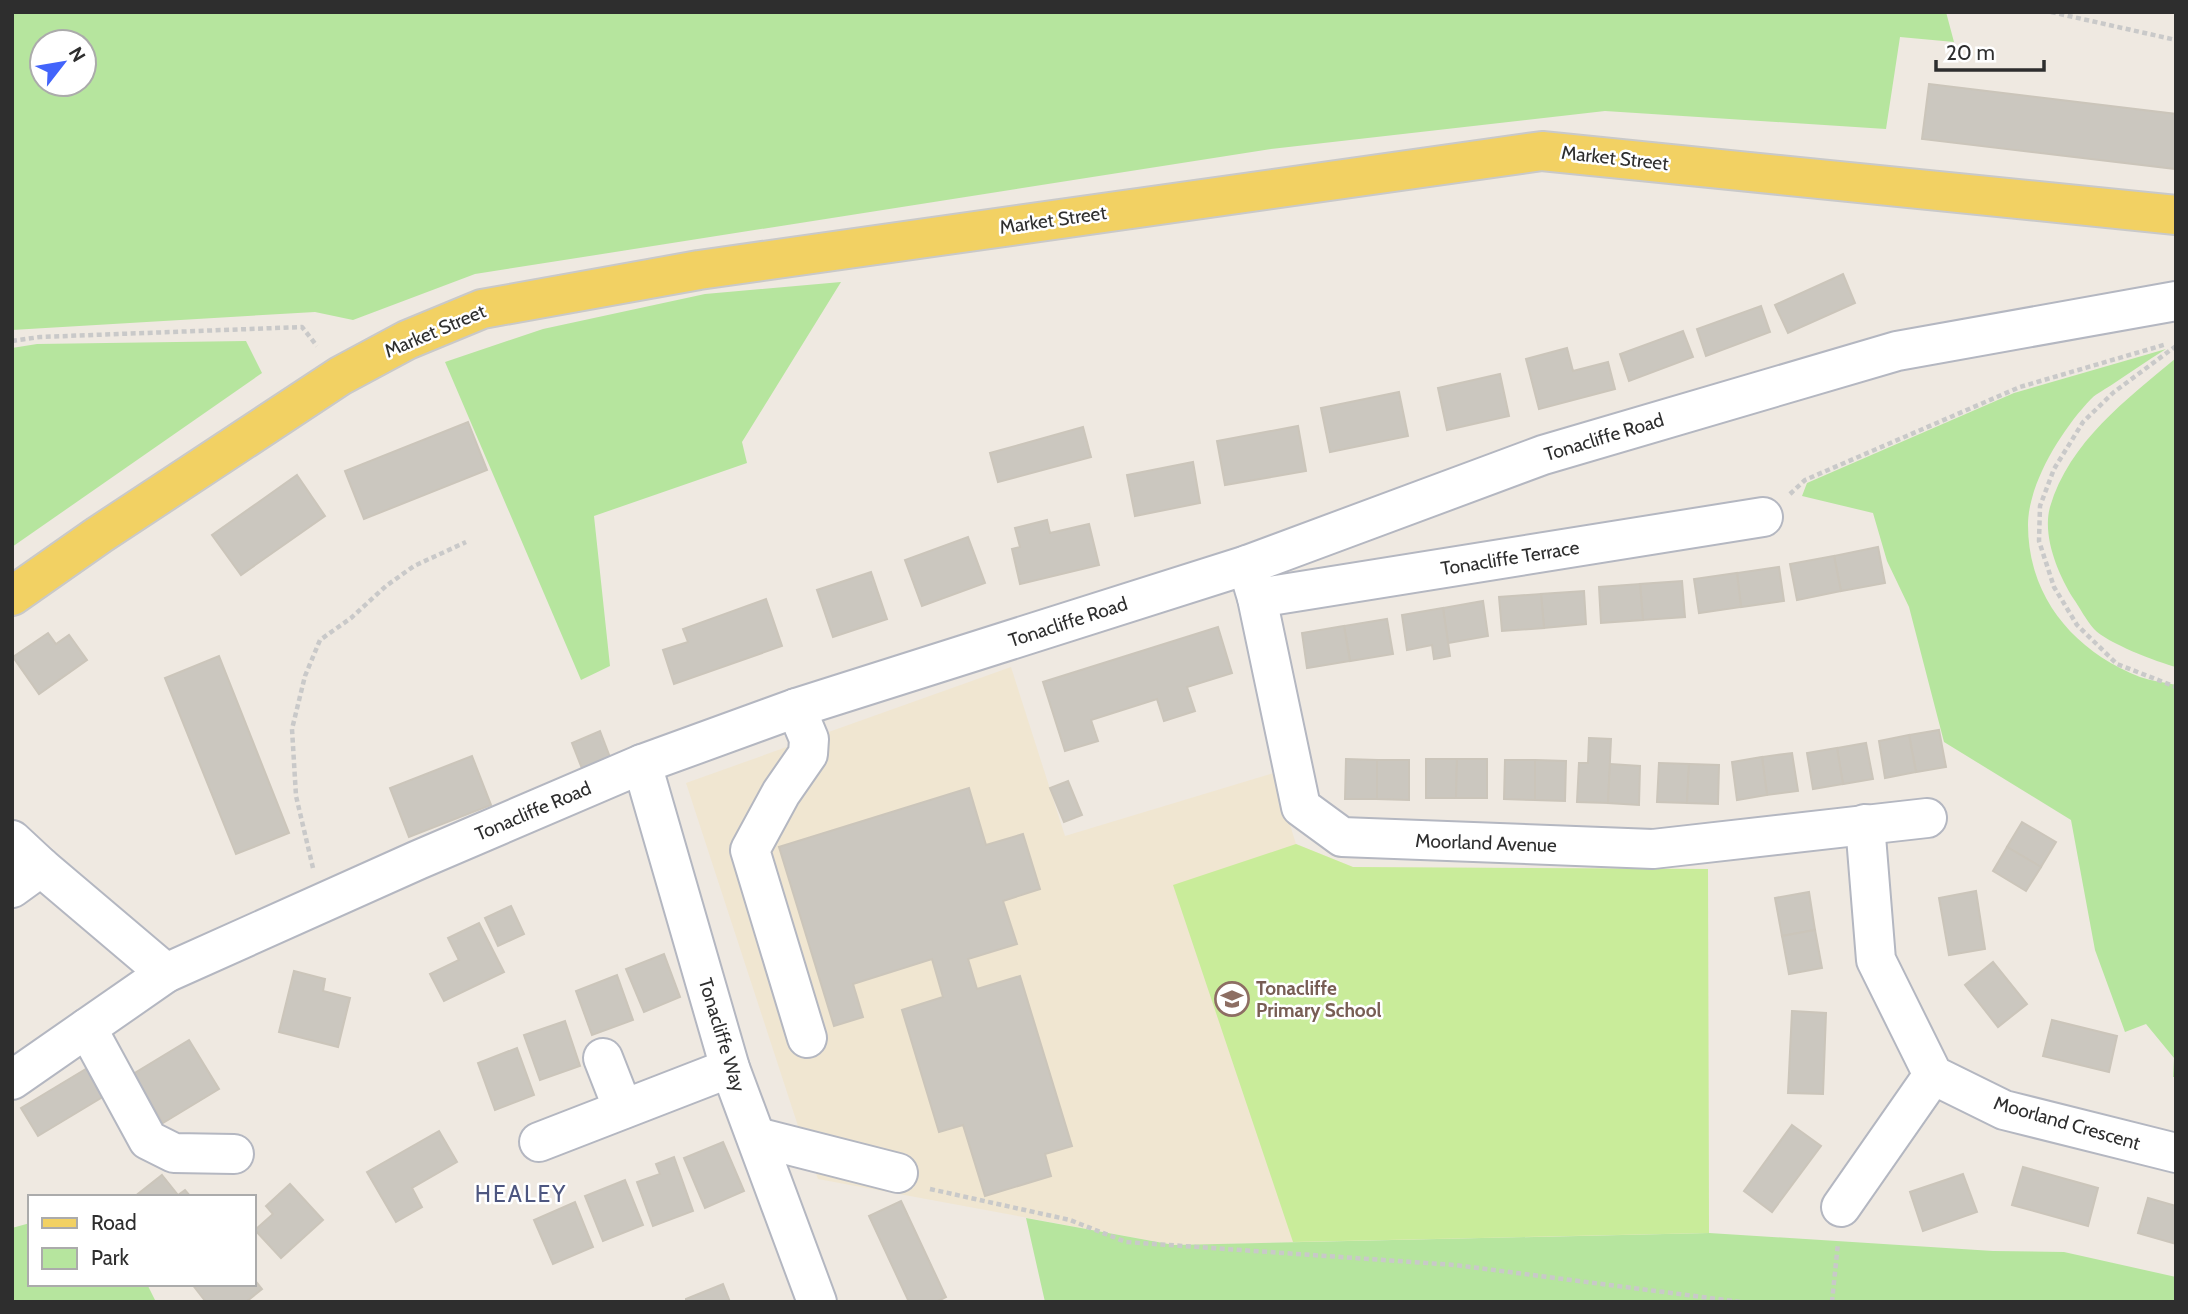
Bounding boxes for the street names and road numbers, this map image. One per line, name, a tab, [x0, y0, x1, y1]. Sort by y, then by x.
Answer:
street label: Market Street	[1560, 141, 1670, 175]
street label: Market Street	[998, 201, 1109, 239]
street label: Market Street	[381, 299, 490, 363]
street label: Tonacliffe Road	[1542, 408, 1666, 466]
street label: Tonacliffe Terrace	[1439, 536, 1581, 580]
street label: Tonacliffe Road	[1006, 592, 1130, 652]
street label: Tonacliffe Road	[472, 776, 594, 846]
street label: Moorland Avenue	[1415, 829, 1557, 857]
street label: Tonacliffe Way	[694, 975, 750, 1095]
street label: Moorland Crescent	[1991, 1091, 2143, 1155]

